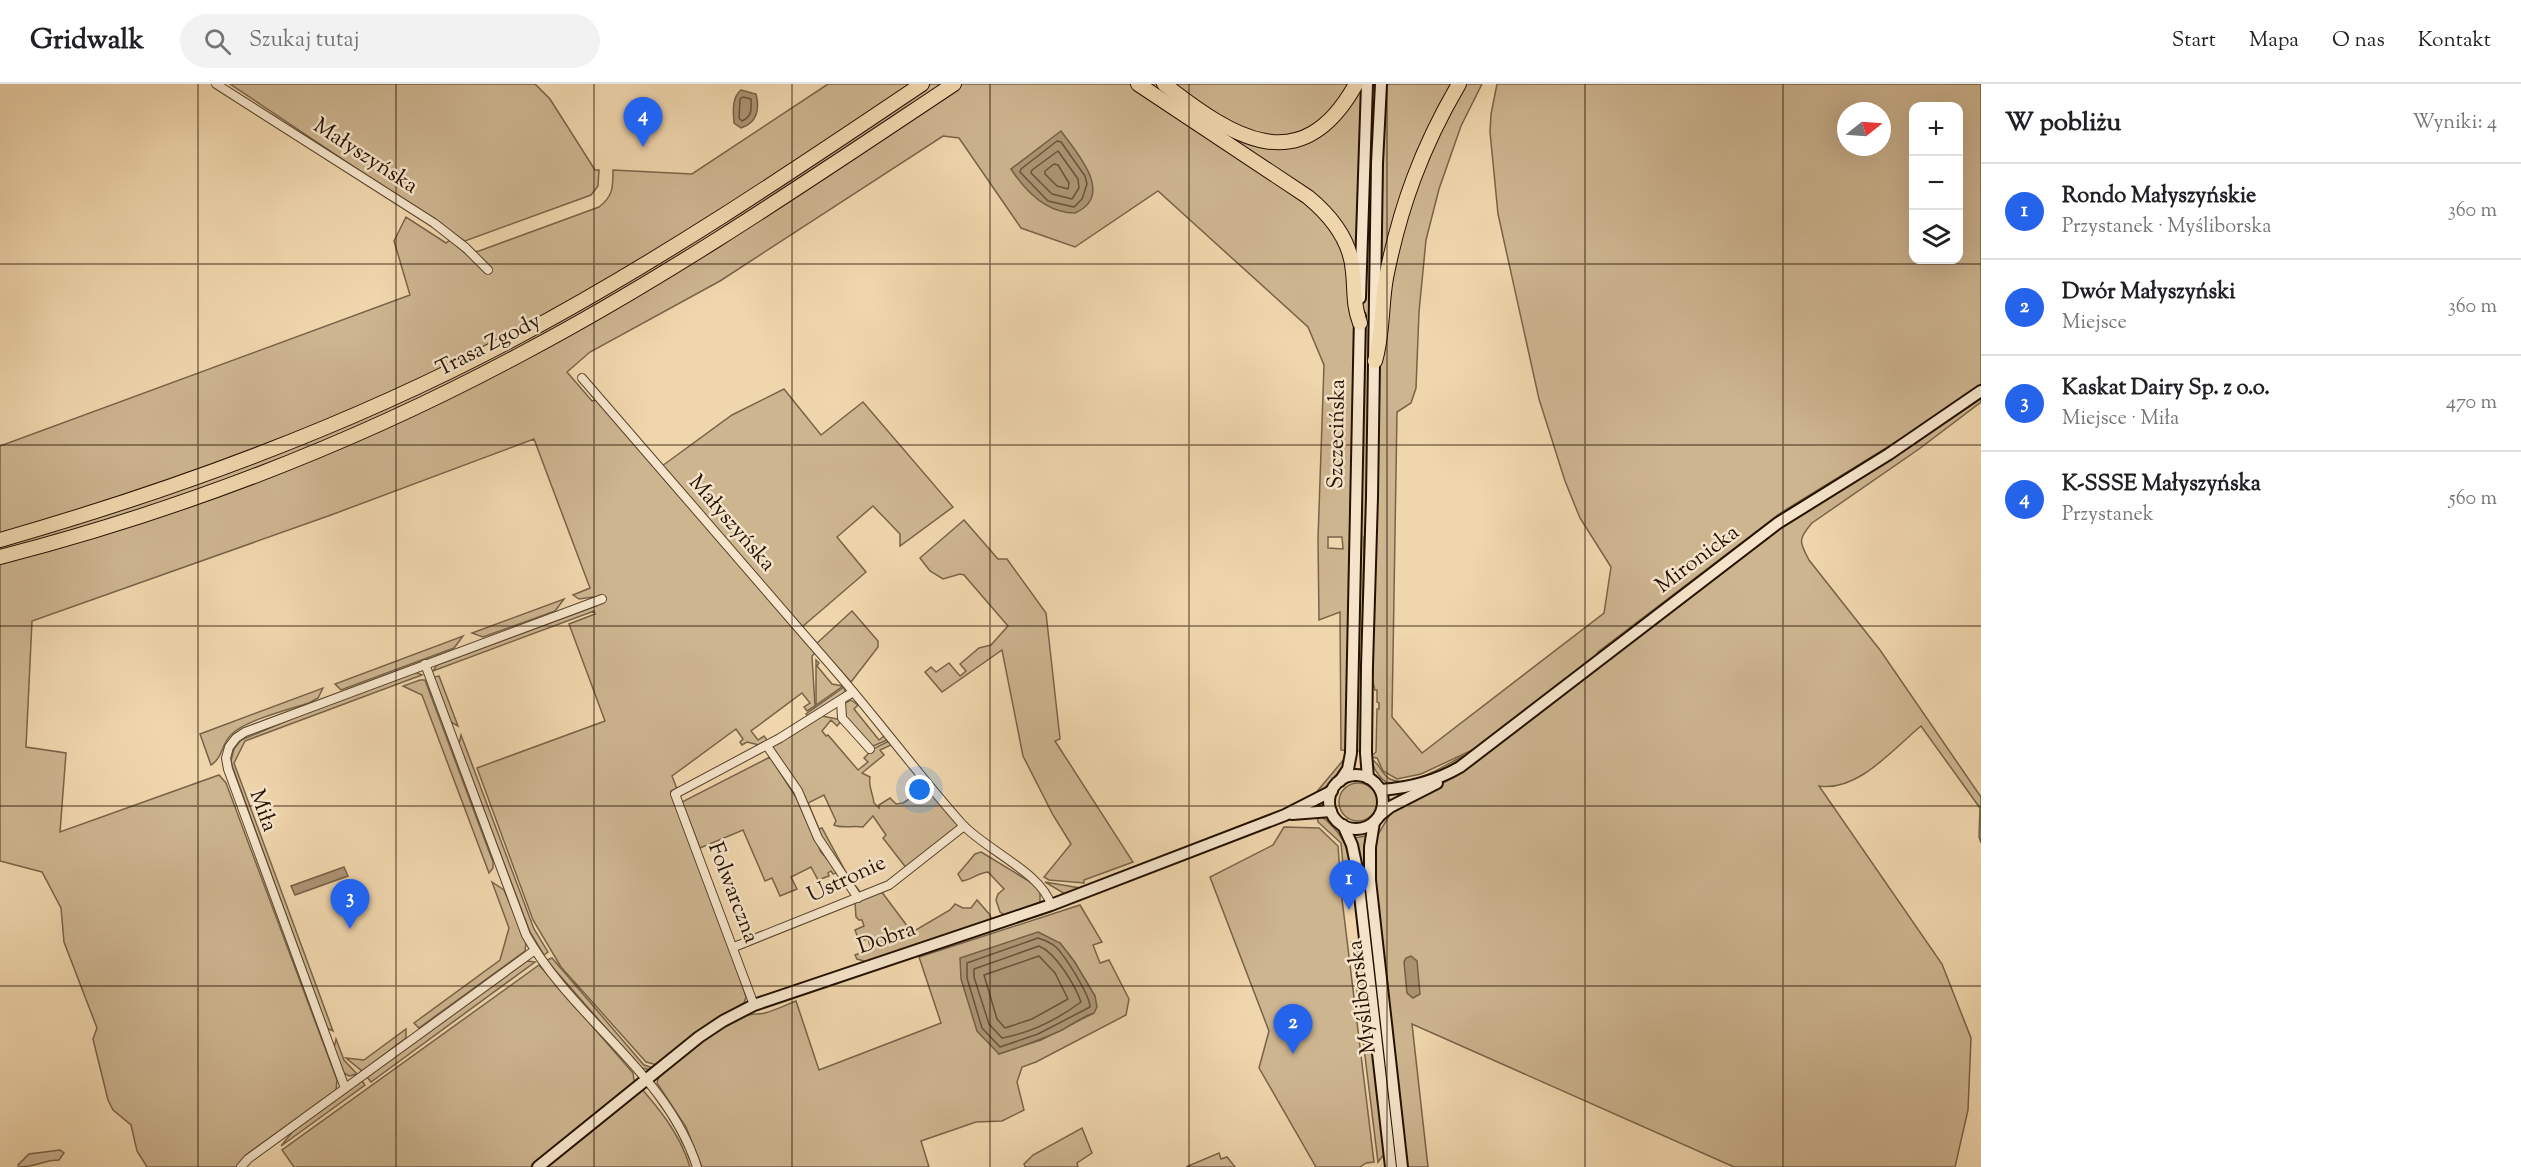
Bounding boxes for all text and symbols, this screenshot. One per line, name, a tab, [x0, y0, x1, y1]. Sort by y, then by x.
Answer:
search box	[180, 14, 600, 68]
text: Gridwalk	[30, 21, 144, 61]
icon: search	[201, 25, 234, 58]
text: Szukaj tutaj	[249, 25, 360, 57]
text: Start	[2172, 26, 2216, 56]
text: Mapa	[2249, 26, 2299, 56]
text: O nas	[2332, 26, 2385, 56]
text: Kontakt	[2418, 26, 2491, 56]
pin: 4	[624, 98, 662, 147]
north arrow	[1837, 102, 1891, 156]
map controls	[1909, 102, 1963, 264]
button: +	[1909, 102, 1963, 156]
text: W pobliżu	[2005, 105, 2121, 142]
text: Wyniki: 4	[2412, 109, 2497, 138]
street label: Małyszyńska	[306, 111, 424, 203]
button: −	[1909, 156, 1963, 210]
text: Rondo Małyszyńskie	[2062, 181, 2256, 213]
text: 1	[2021, 197, 2028, 226]
text: 360 m	[2448, 197, 2497, 226]
button: layers	[1909, 210, 1963, 264]
text: Przystanek · Myśliborska	[2062, 213, 2272, 242]
text: Dwór Małyszyński	[2062, 277, 2235, 309]
text: 2	[2020, 293, 2029, 322]
text: 360 m	[2448, 293, 2497, 322]
street label: Trasa Zgody	[431, 306, 547, 386]
text: Miejsce	[2062, 309, 2127, 338]
text: Kaskat Dairy Sp. z o.o.	[2062, 373, 2270, 405]
street label: Szczecińska	[1321, 379, 1355, 489]
text: 3	[2020, 389, 2029, 418]
text: 470 m	[2446, 389, 2497, 418]
text: Miejsce · Miła	[2062, 405, 2179, 434]
street label: Małyszyńska	[680, 469, 782, 579]
text: K-SSSE Małyszyńska	[2062, 469, 2261, 501]
text: 4	[2019, 485, 2030, 514]
text: 560 m	[2449, 485, 2497, 514]
text: Przystanek	[2062, 501, 2154, 530]
street label: Mironicka	[1649, 518, 1747, 602]
your location	[905, 775, 934, 804]
street label: Miła	[240, 785, 284, 837]
street label: Folwarczna	[698, 838, 766, 948]
street label: Ustronie	[802, 848, 892, 912]
pin: 1	[1330, 860, 1368, 910]
pin: 3	[330, 880, 370, 929]
street label: Dobra	[854, 914, 920, 964]
street label: Myśliborska	[1340, 938, 1386, 1056]
pin: 2	[1274, 1004, 1312, 1054]

